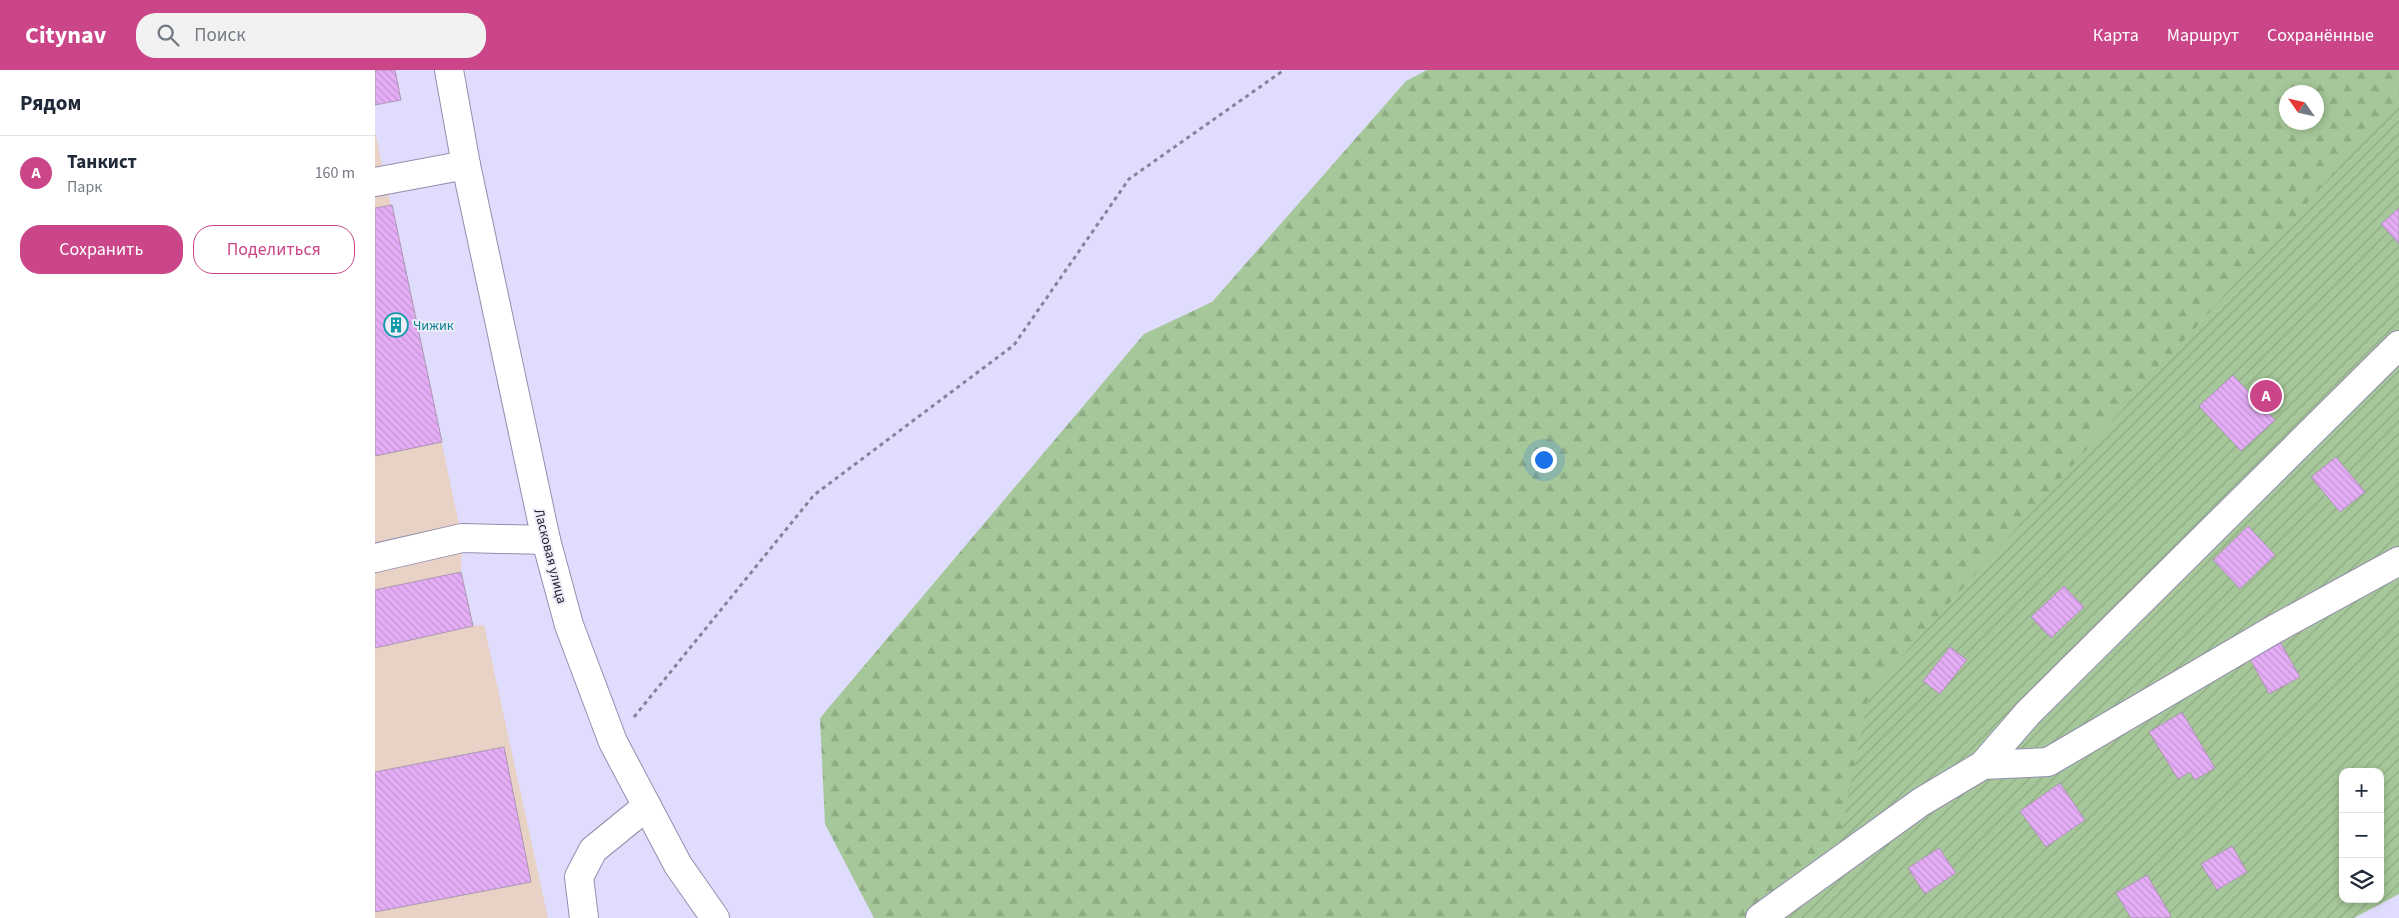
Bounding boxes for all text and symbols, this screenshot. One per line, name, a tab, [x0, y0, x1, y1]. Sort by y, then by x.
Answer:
search box	[136, 13, 486, 58]
text: Citynav	[25, 18, 106, 53]
icon: search	[154, 21, 182, 49]
text: Поиск	[194, 22, 246, 49]
text: Карта	[2093, 23, 2139, 48]
text: Маршрут	[2167, 23, 2239, 48]
text: Сохранённые	[2267, 23, 2374, 48]
north arrow	[2279, 85, 2324, 130]
text: Рядом	[20, 88, 81, 118]
text: Танкист	[67, 149, 137, 176]
text: A	[31, 162, 41, 184]
text: 160 m	[315, 162, 355, 184]
text: Парк	[67, 176, 102, 198]
button: Сохранить	[20, 225, 183, 274]
button: Поделиться	[193, 225, 355, 274]
building icon: Чижик	[383, 312, 409, 338]
place label: Чижик	[413, 316, 454, 336]
pin: A	[2250, 377, 2282, 415]
your location	[1531, 447, 1557, 473]
street label: Ласковая улица	[529, 507, 572, 606]
map controls	[2339, 768, 2384, 903]
button: +	[2339, 768, 2384, 813]
button: −	[2339, 813, 2384, 858]
button: layers	[2339, 858, 2384, 903]

